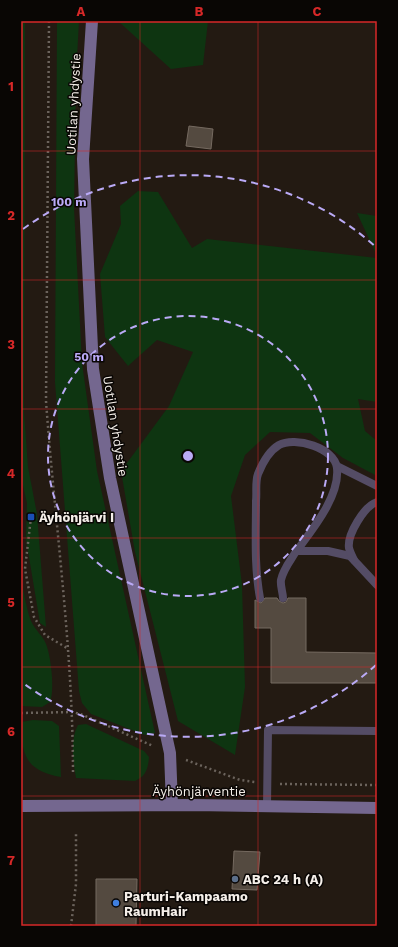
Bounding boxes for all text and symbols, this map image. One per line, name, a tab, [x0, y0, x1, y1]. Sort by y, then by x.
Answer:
text: A	[77, 4, 86, 19]
text: B	[195, 4, 204, 19]
text: C	[313, 4, 322, 19]
street label: Uotilan yhdystie	[63, 53, 84, 155]
text: 1	[8, 79, 14, 94]
text: 100 m	[51, 195, 87, 209]
text: 2	[7, 208, 15, 223]
text: 3	[7, 337, 15, 352]
text: 50 m	[74, 350, 104, 364]
street label: Uotilan yhdystie	[100, 375, 131, 478]
centre of rings	[181, 449, 195, 463]
text: 4	[7, 466, 16, 481]
place label: Äyhönjärvi I	[39, 510, 114, 525]
marker: Äyhönjärvi I	[26, 512, 36, 522]
text: 5	[7, 595, 15, 610]
text: 6	[7, 724, 15, 739]
street label: Äyhönjärventie	[152, 784, 246, 799]
text: 7	[7, 853, 15, 868]
place label: ABC 24 h (A)	[243, 872, 323, 887]
marker: ABC 24 h (A)	[230, 874, 240, 884]
place label: Parturi-Kampaamo RaumHair	[124, 889, 248, 919]
marker: Parturi-Kampaamo RaumHair	[111, 898, 121, 908]

